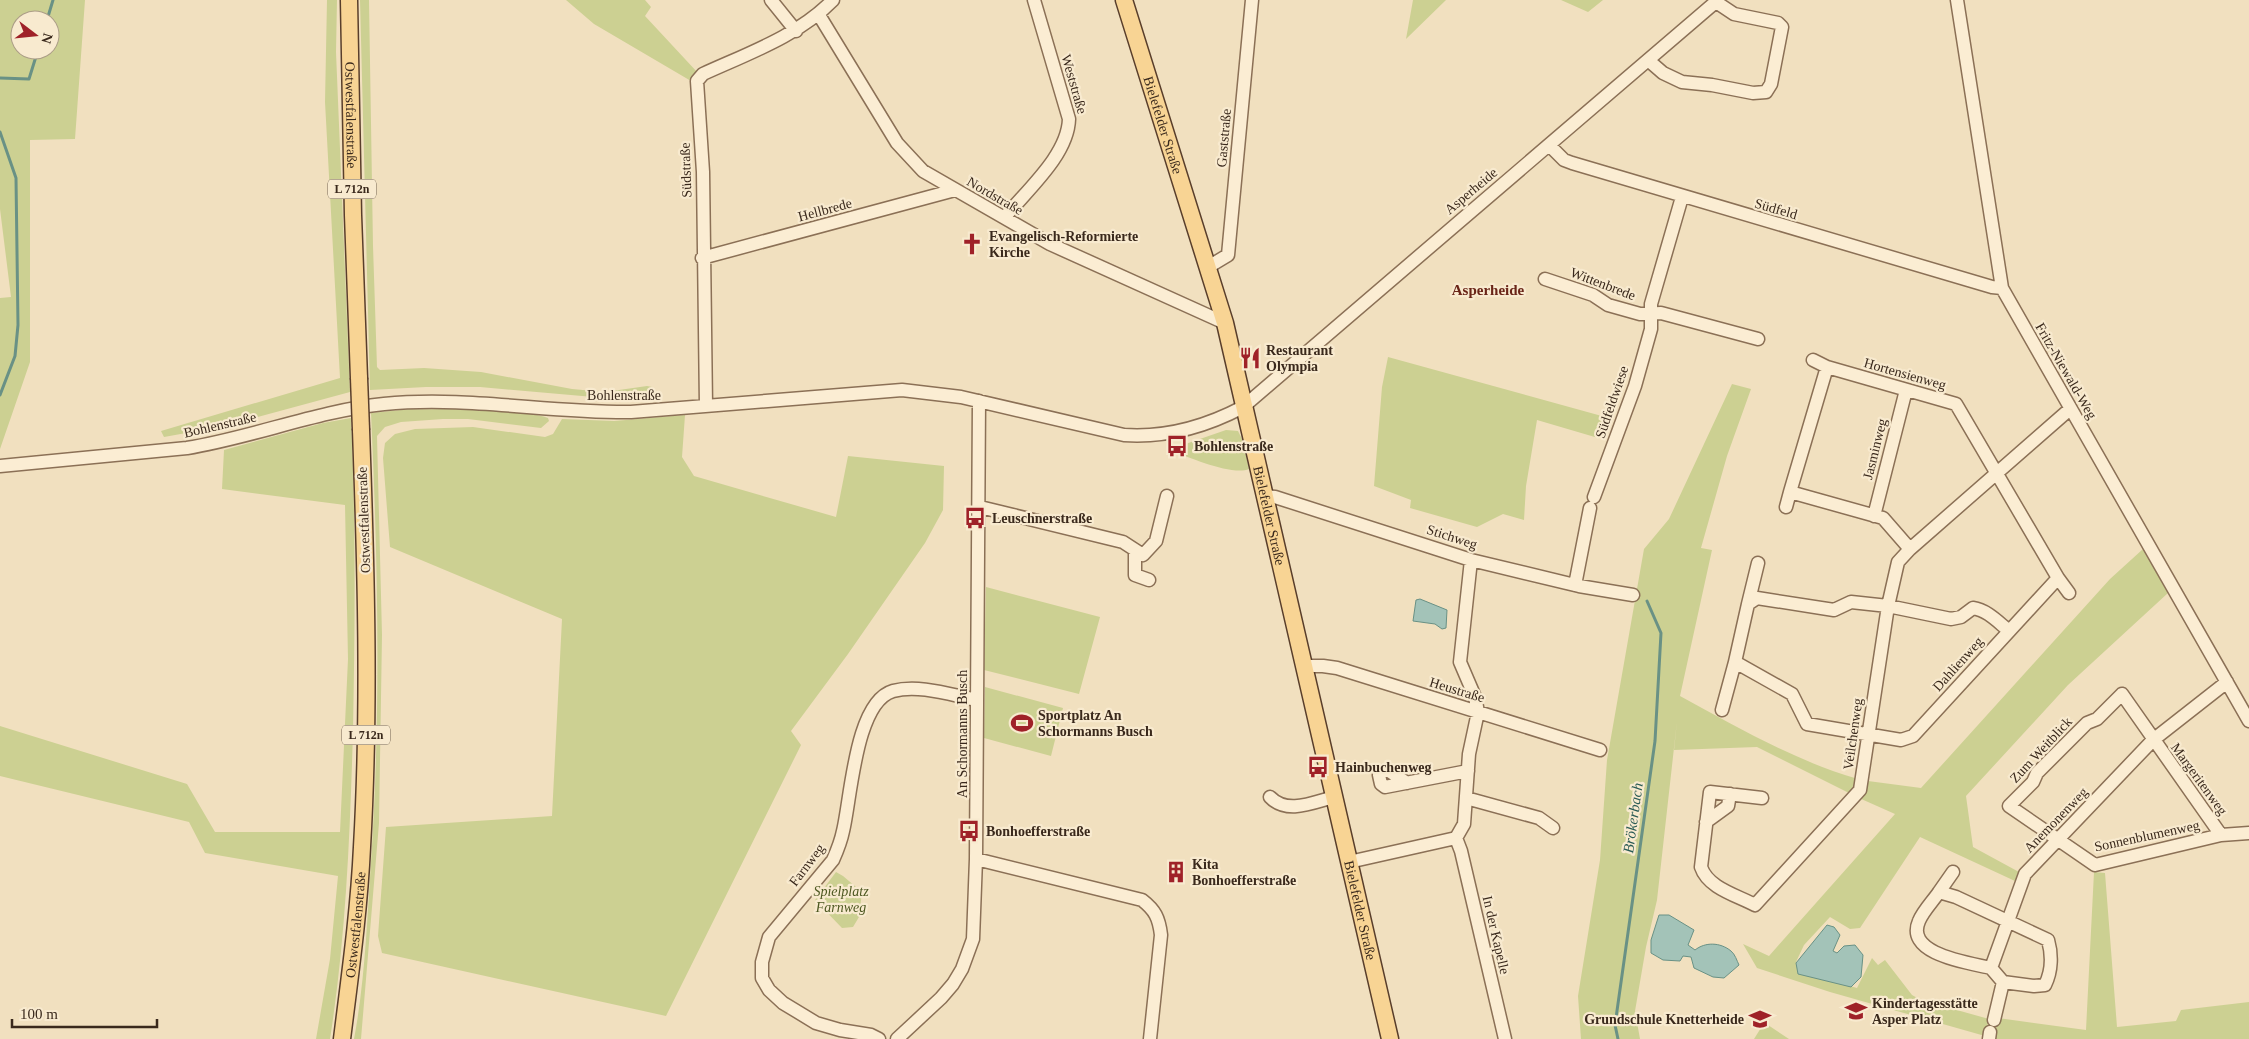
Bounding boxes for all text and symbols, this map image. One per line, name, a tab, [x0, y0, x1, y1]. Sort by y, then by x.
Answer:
north arrow	[10, 10, 60, 60]
text: N	[38, 32, 56, 45]
street label: Weststraße	[1058, 53, 1090, 115]
street label: Ostwestfalenstraße	[343, 62, 360, 168]
street label: Bielefelder Straße	[1141, 74, 1185, 176]
street label: Gaststraße	[1214, 108, 1234, 168]
street label: Südstraße	[678, 142, 694, 198]
street label: Asperheide	[1442, 165, 1500, 217]
street label: Nordstraße	[964, 174, 1026, 218]
road number: L 712n	[328, 180, 376, 198]
street label: Hellbrede	[796, 196, 854, 224]
street label: Südfeld	[1753, 196, 1799, 222]
place label: Evangelisch-Reformierte Kirche	[989, 229, 1138, 260]
church icon: Evangelisch-Reformierte Kirche	[959, 231, 985, 257]
street label: Wittenbrede	[1568, 265, 1638, 303]
district label: Asperheide	[1452, 282, 1525, 298]
street label: Fritz-Niewald-Weg	[2032, 320, 2100, 422]
place label: Restaurant Olympia	[1266, 343, 1333, 374]
restaurant icon: Restaurant Olympia	[1237, 345, 1263, 371]
street label: Hortensienweg	[1862, 355, 1948, 393]
street label: Südfeldwiese	[1593, 364, 1631, 440]
street label: Bohlenstraße	[587, 388, 661, 403]
street label: Bohlenstraße	[182, 409, 258, 441]
street label: Jasminweg	[1860, 417, 1890, 481]
bus stop icon: Bohlenstraße	[1164, 433, 1190, 459]
place label: Bohlenstraße	[1194, 439, 1273, 454]
street label: Bielefelder Straße	[1251, 464, 1288, 567]
street label: Ostwestfalenstraße	[355, 467, 373, 573]
bus stop icon: Leuschnerstraße	[962, 505, 988, 531]
place label: Leuschnerstraße	[992, 511, 1092, 526]
street label: Stichweg	[1425, 522, 1479, 552]
street label: Dahlienweg	[1930, 634, 1986, 694]
street label: An Schormanns Busch	[955, 670, 970, 798]
street label: Heustraße	[1428, 675, 1486, 705]
street label: Veilchenweg	[1841, 697, 1865, 771]
place label: Sportplatz An Schormanns Busch	[1038, 708, 1153, 739]
sports icon: Sportplatz An Schormanns Busch	[1009, 710, 1035, 736]
street label: Zum Weitblick	[2007, 714, 2075, 786]
road number: L 712n	[342, 726, 390, 744]
street label: Margeritenweg	[2168, 740, 2230, 818]
bus stop icon: Hainbuchenweg	[1305, 754, 1331, 780]
place label: Hainbuchenweg	[1335, 760, 1431, 775]
water label: Brökerbach	[1620, 782, 1646, 854]
street label: Anemonenweg	[2021, 784, 2091, 856]
bus stop icon: Bonhoefferstraße	[956, 818, 982, 844]
street label: Sonnenblumenweg	[2093, 818, 2201, 854]
place label: Bonhoefferstraße	[986, 824, 1090, 839]
street label: Farnweg	[786, 841, 828, 889]
place label: Kita Bonhoefferstraße	[1192, 857, 1296, 888]
building icon: Kita Bonhoefferstraße	[1163, 859, 1189, 885]
street label: Bielefelder Straße	[1342, 859, 1379, 961]
street label: Ostwestfalenstraße	[342, 871, 368, 979]
park label: Spielplatz Farnweg	[813, 884, 869, 915]
street label: In der Kapelle	[1480, 894, 1512, 976]
scale bar	[12, 996, 158, 1028]
place label: Kindertagesstätte Asper Platz	[1872, 996, 1978, 1027]
school or university icon: Kindertagesstätte Asper Platz	[1843, 998, 1869, 1024]
text: 100 m	[20, 1006, 58, 1022]
school or university icon: Grundschule Knetterheide	[1747, 1006, 1773, 1032]
place label: Grundschule Knetterheide	[1584, 1012, 1744, 1027]

